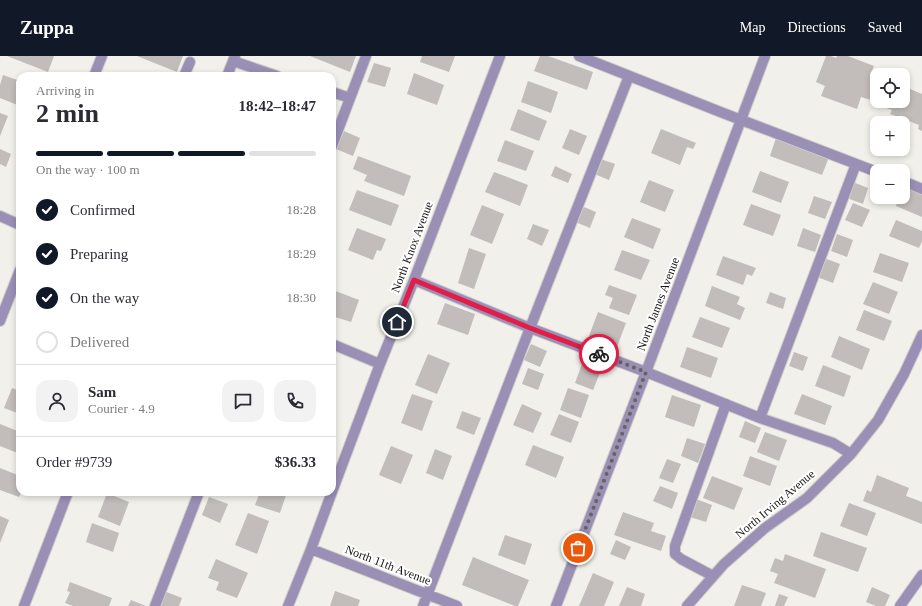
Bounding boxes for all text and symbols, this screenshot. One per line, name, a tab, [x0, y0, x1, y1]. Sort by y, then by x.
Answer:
text: Zuppa	[20, 17, 74, 38]
text: Map	[740, 20, 765, 35]
text: Directions	[787, 20, 846, 35]
text: Saved	[868, 20, 902, 35]
map controls	[870, 68, 910, 204]
button: locate	[870, 68, 910, 108]
text: Arriving in	[36, 83, 94, 98]
text: 18:42–18:47	[239, 98, 316, 114]
text: 2 min	[36, 99, 99, 128]
button: +	[870, 116, 910, 156]
text: On the way · 100 m	[36, 162, 140, 177]
button: −	[870, 164, 910, 204]
icon: check	[36, 199, 58, 221]
street label: North Knox Avenue	[388, 199, 436, 295]
text: Confirmed	[70, 202, 135, 218]
text: 18:28	[286, 202, 316, 217]
icon: check	[36, 243, 58, 265]
text: Preparing	[70, 246, 128, 262]
text: 18:29	[286, 246, 316, 261]
street label: North James Avenue	[634, 255, 682, 353]
icon: check	[36, 287, 58, 309]
text: On the way	[70, 290, 139, 306]
text: 18:30	[286, 290, 316, 305]
pin	[380, 305, 414, 339]
icon: home	[386, 311, 408, 333]
text: Delivered	[70, 334, 129, 350]
courier	[579, 334, 619, 374]
icon: bike	[588, 343, 610, 365]
button: person	[36, 380, 78, 422]
button: chat	[222, 380, 264, 422]
button: phone	[274, 380, 316, 422]
text: Sam	[88, 384, 116, 400]
text: Courier · 4.9	[88, 401, 155, 416]
text: Order #9739	[36, 454, 112, 470]
text: $36.33	[275, 454, 316, 470]
street label: North Irving Avenue	[733, 467, 817, 541]
pin	[561, 531, 595, 565]
icon: bag	[567, 537, 589, 559]
street label: North 11th Avenue	[343, 542, 433, 588]

